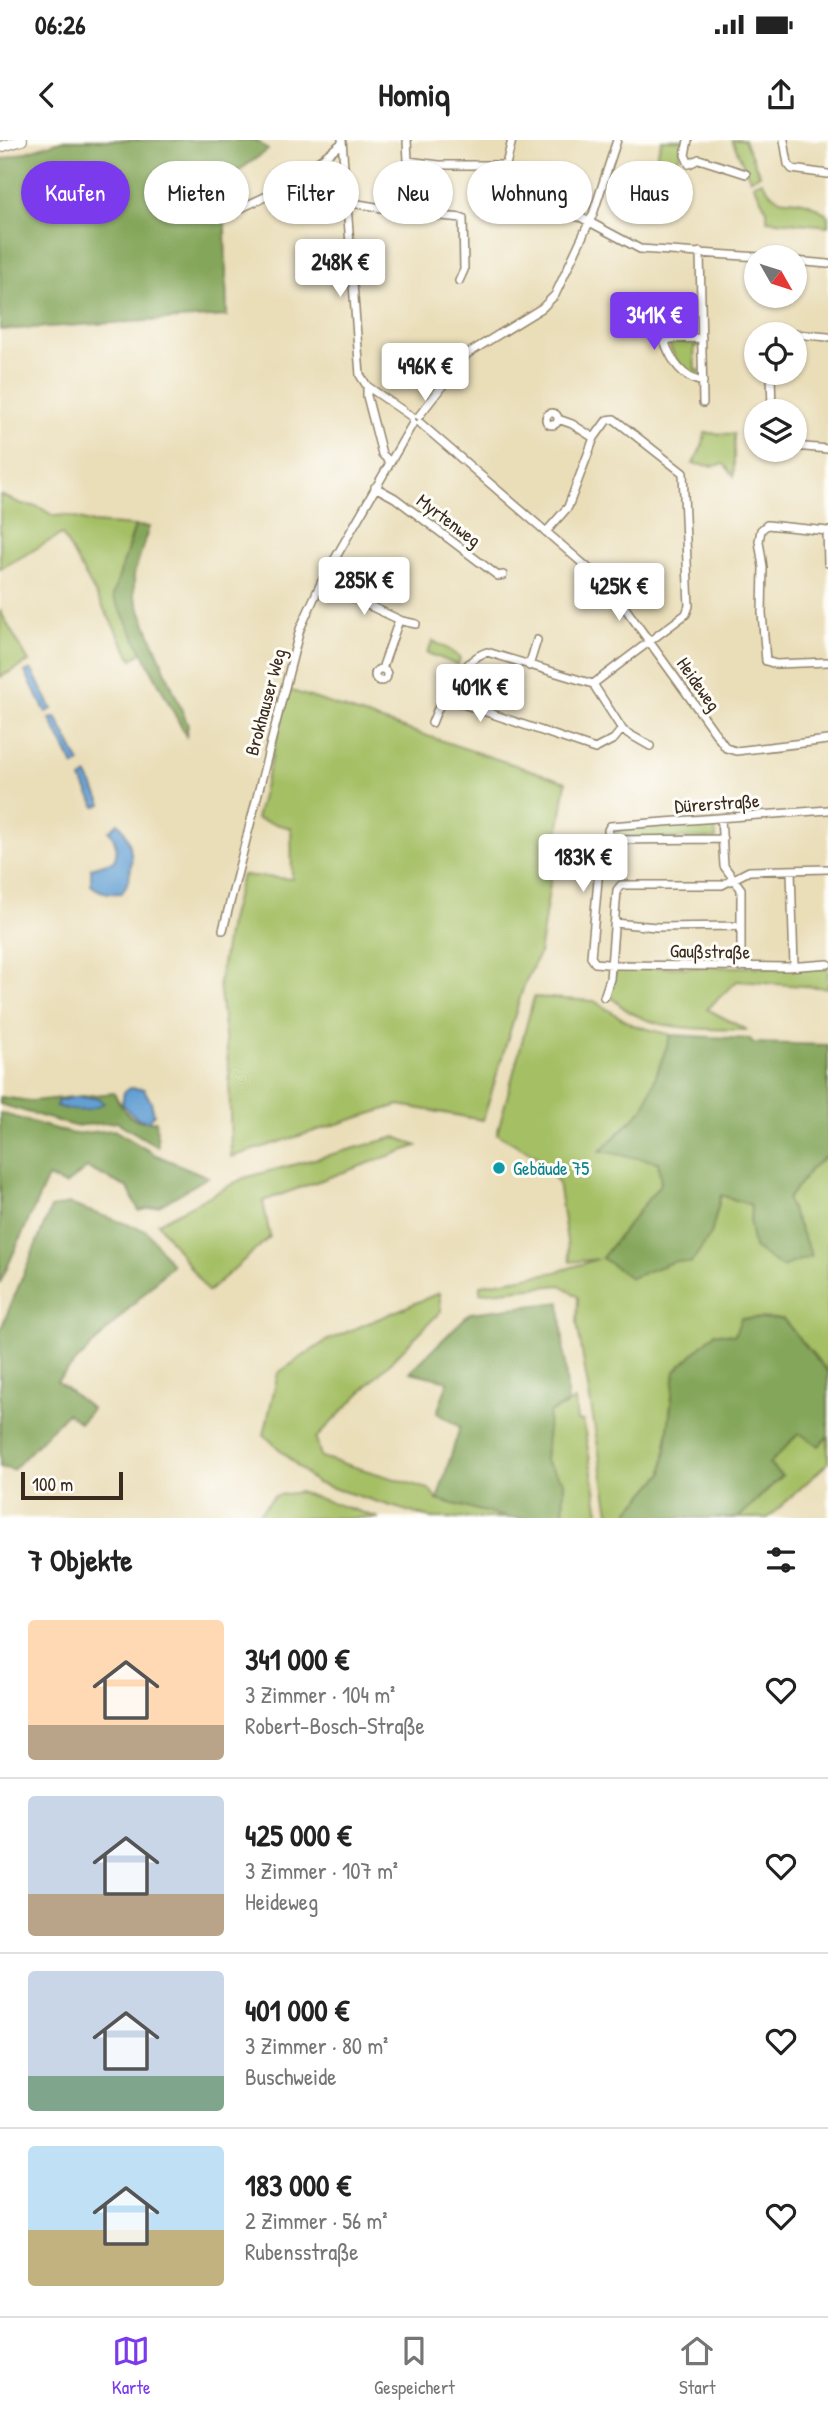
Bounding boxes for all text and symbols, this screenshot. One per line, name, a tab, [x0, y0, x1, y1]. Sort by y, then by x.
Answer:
text: 06:26	[35, 7, 86, 42]
text: Homiq	[378, 73, 450, 116]
icon: back	[28, 76, 66, 114]
icon: share	[762, 76, 800, 114]
chip: Kaufen	[21, 161, 130, 224]
chip: Mieten	[144, 161, 249, 224]
chip: Filter	[263, 161, 359, 224]
chip: Neu	[373, 161, 453, 224]
chip: Wohnung	[467, 161, 592, 224]
chip: Haus	[606, 161, 693, 224]
pin: 248K €	[283, 240, 397, 299]
north arrow	[744, 245, 807, 308]
map controls	[744, 245, 807, 462]
text: 248K €	[311, 246, 369, 277]
pin: 341K €	[597, 292, 711, 352]
text: 341K €	[626, 299, 682, 330]
button: locate	[744, 322, 807, 385]
pin: 496K €	[368, 344, 482, 403]
text: 496K €	[398, 350, 452, 381]
button: layers	[744, 399, 807, 462]
street label: Myrtenweg	[412, 487, 486, 553]
pin: 285K €	[307, 558, 421, 617]
text: 285K €	[335, 564, 393, 595]
pin: 425K €	[562, 564, 676, 623]
text: 425K €	[590, 570, 648, 601]
street label: Brokhauser Weg	[238, 646, 292, 758]
street label: Heideweg	[671, 652, 727, 716]
pin: 401K €	[423, 664, 537, 724]
text: 401K €	[452, 671, 508, 702]
street label: Dürerstraße	[674, 787, 761, 819]
pin: 183K €	[526, 834, 640, 894]
text: 183K €	[555, 841, 612, 872]
street label: Gaußstraße	[670, 937, 751, 965]
place label: Gebäude 75	[513, 1155, 589, 1181]
marker: Gebäude 75	[491, 1160, 507, 1176]
scale bar	[21, 1469, 122, 1501]
text: 100 m	[32, 1471, 73, 1497]
text: 7 Objekte	[28, 1540, 133, 1580]
icon: filters	[762, 1541, 800, 1579]
text: 341 000 €	[245, 1639, 349, 1679]
icon: home	[84, 1648, 168, 1732]
icon: heart	[762, 1671, 800, 1709]
text: 3 Zimmer · 104 m²	[245, 1679, 395, 1710]
text: Robert-Bosch-Straße	[245, 1710, 425, 1741]
text: 425 000 €	[245, 1815, 352, 1855]
icon: home	[84, 1824, 168, 1908]
icon: heart	[762, 1847, 800, 1885]
text: 3 Zimmer · 107 m²	[245, 1855, 398, 1886]
text: Heideweg	[245, 1886, 318, 1917]
text: 401 000 €	[245, 1990, 349, 2030]
icon: home	[84, 1999, 168, 2083]
icon: heart	[762, 2022, 800, 2060]
text: 3 Zimmer · 80 m²	[245, 2030, 388, 2061]
text: Buschweide	[245, 2061, 336, 2092]
text: 183 000 €	[245, 2165, 351, 2205]
icon: home	[84, 2174, 168, 2258]
icon: heart	[762, 2197, 800, 2235]
text: 2 Zimmer · 56 m²	[245, 2205, 387, 2236]
text: Rubensstraße	[245, 2236, 358, 2267]
tab: Karte	[112, 2332, 151, 2400]
tab: Gespeichert	[374, 2332, 455, 2400]
tab: Start	[678, 2332, 716, 2400]

